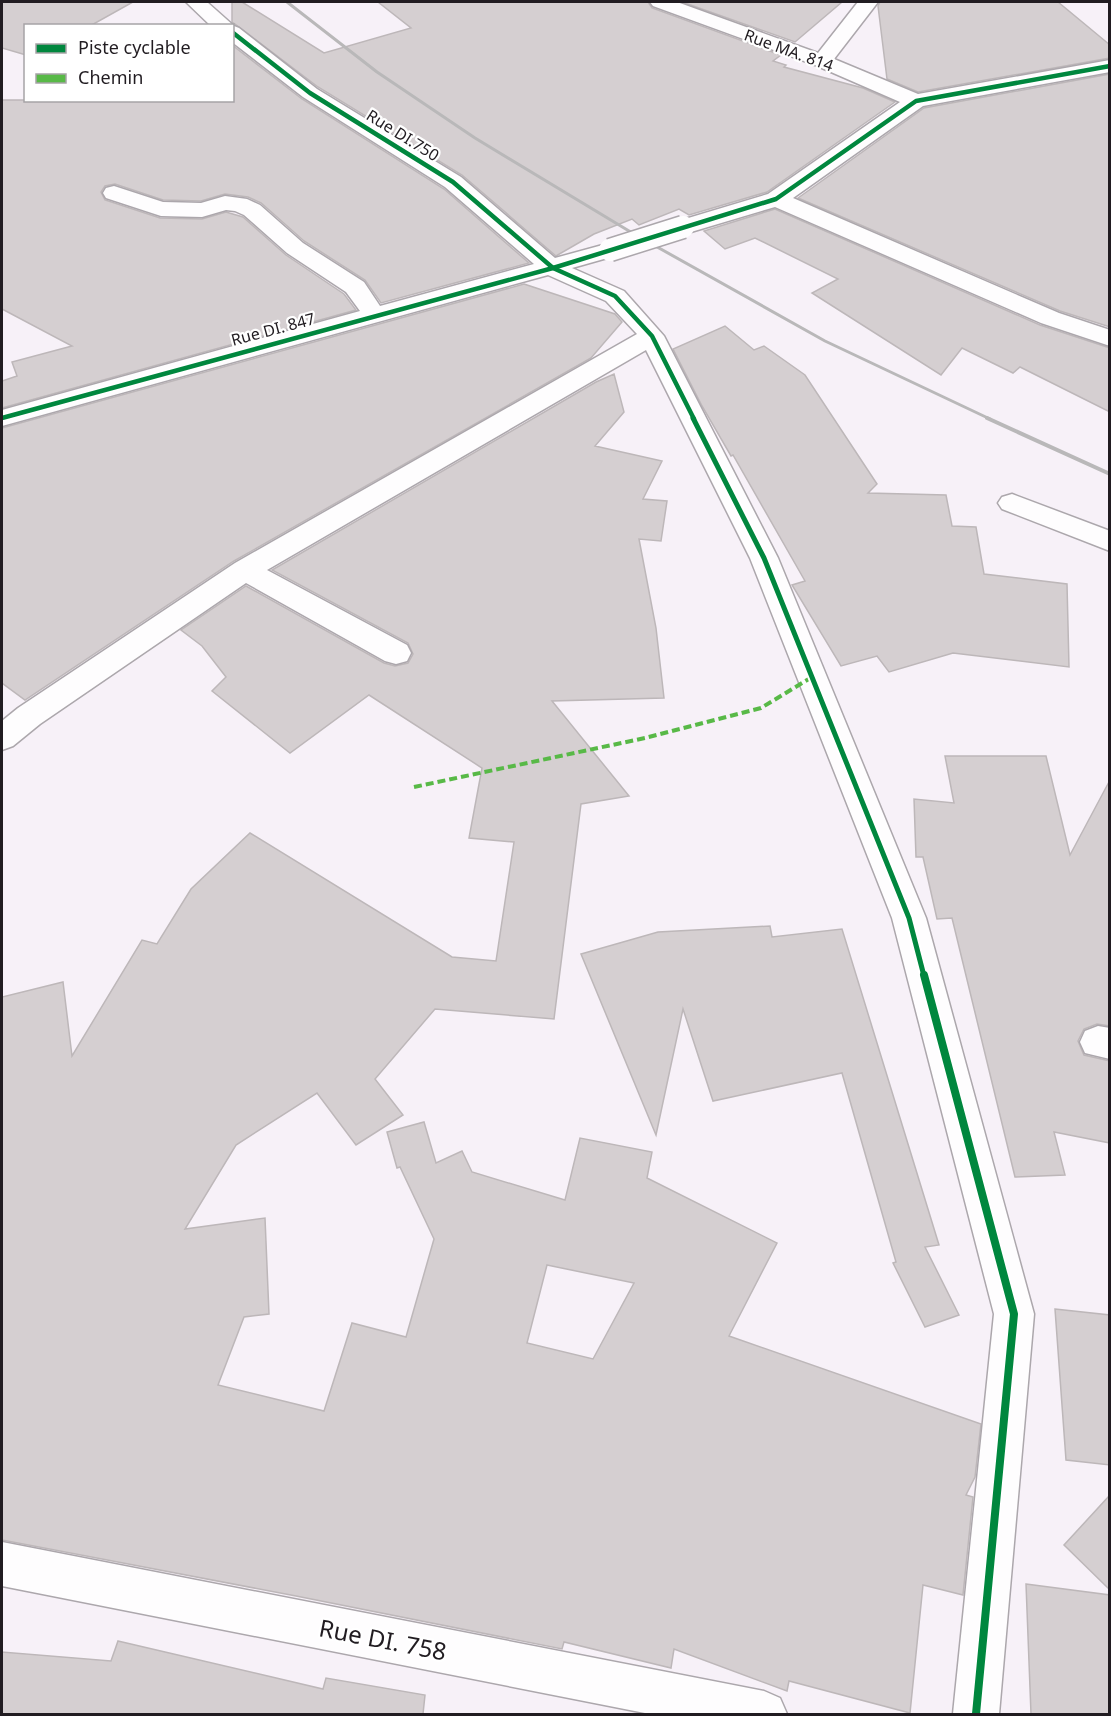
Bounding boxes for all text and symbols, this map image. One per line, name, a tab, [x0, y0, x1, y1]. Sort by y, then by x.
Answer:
legend	[24, 24, 234, 102]
street label: Rue MA. 814	[741, 24, 837, 76]
text: Piste cyclable	[78, 35, 191, 59]
text: Chemin	[78, 65, 143, 89]
street label: Rue DI.750	[362, 104, 444, 166]
street label: Rue DI. 847	[229, 307, 317, 351]
street label: Rue DI. 758	[317, 1610, 449, 1668]

